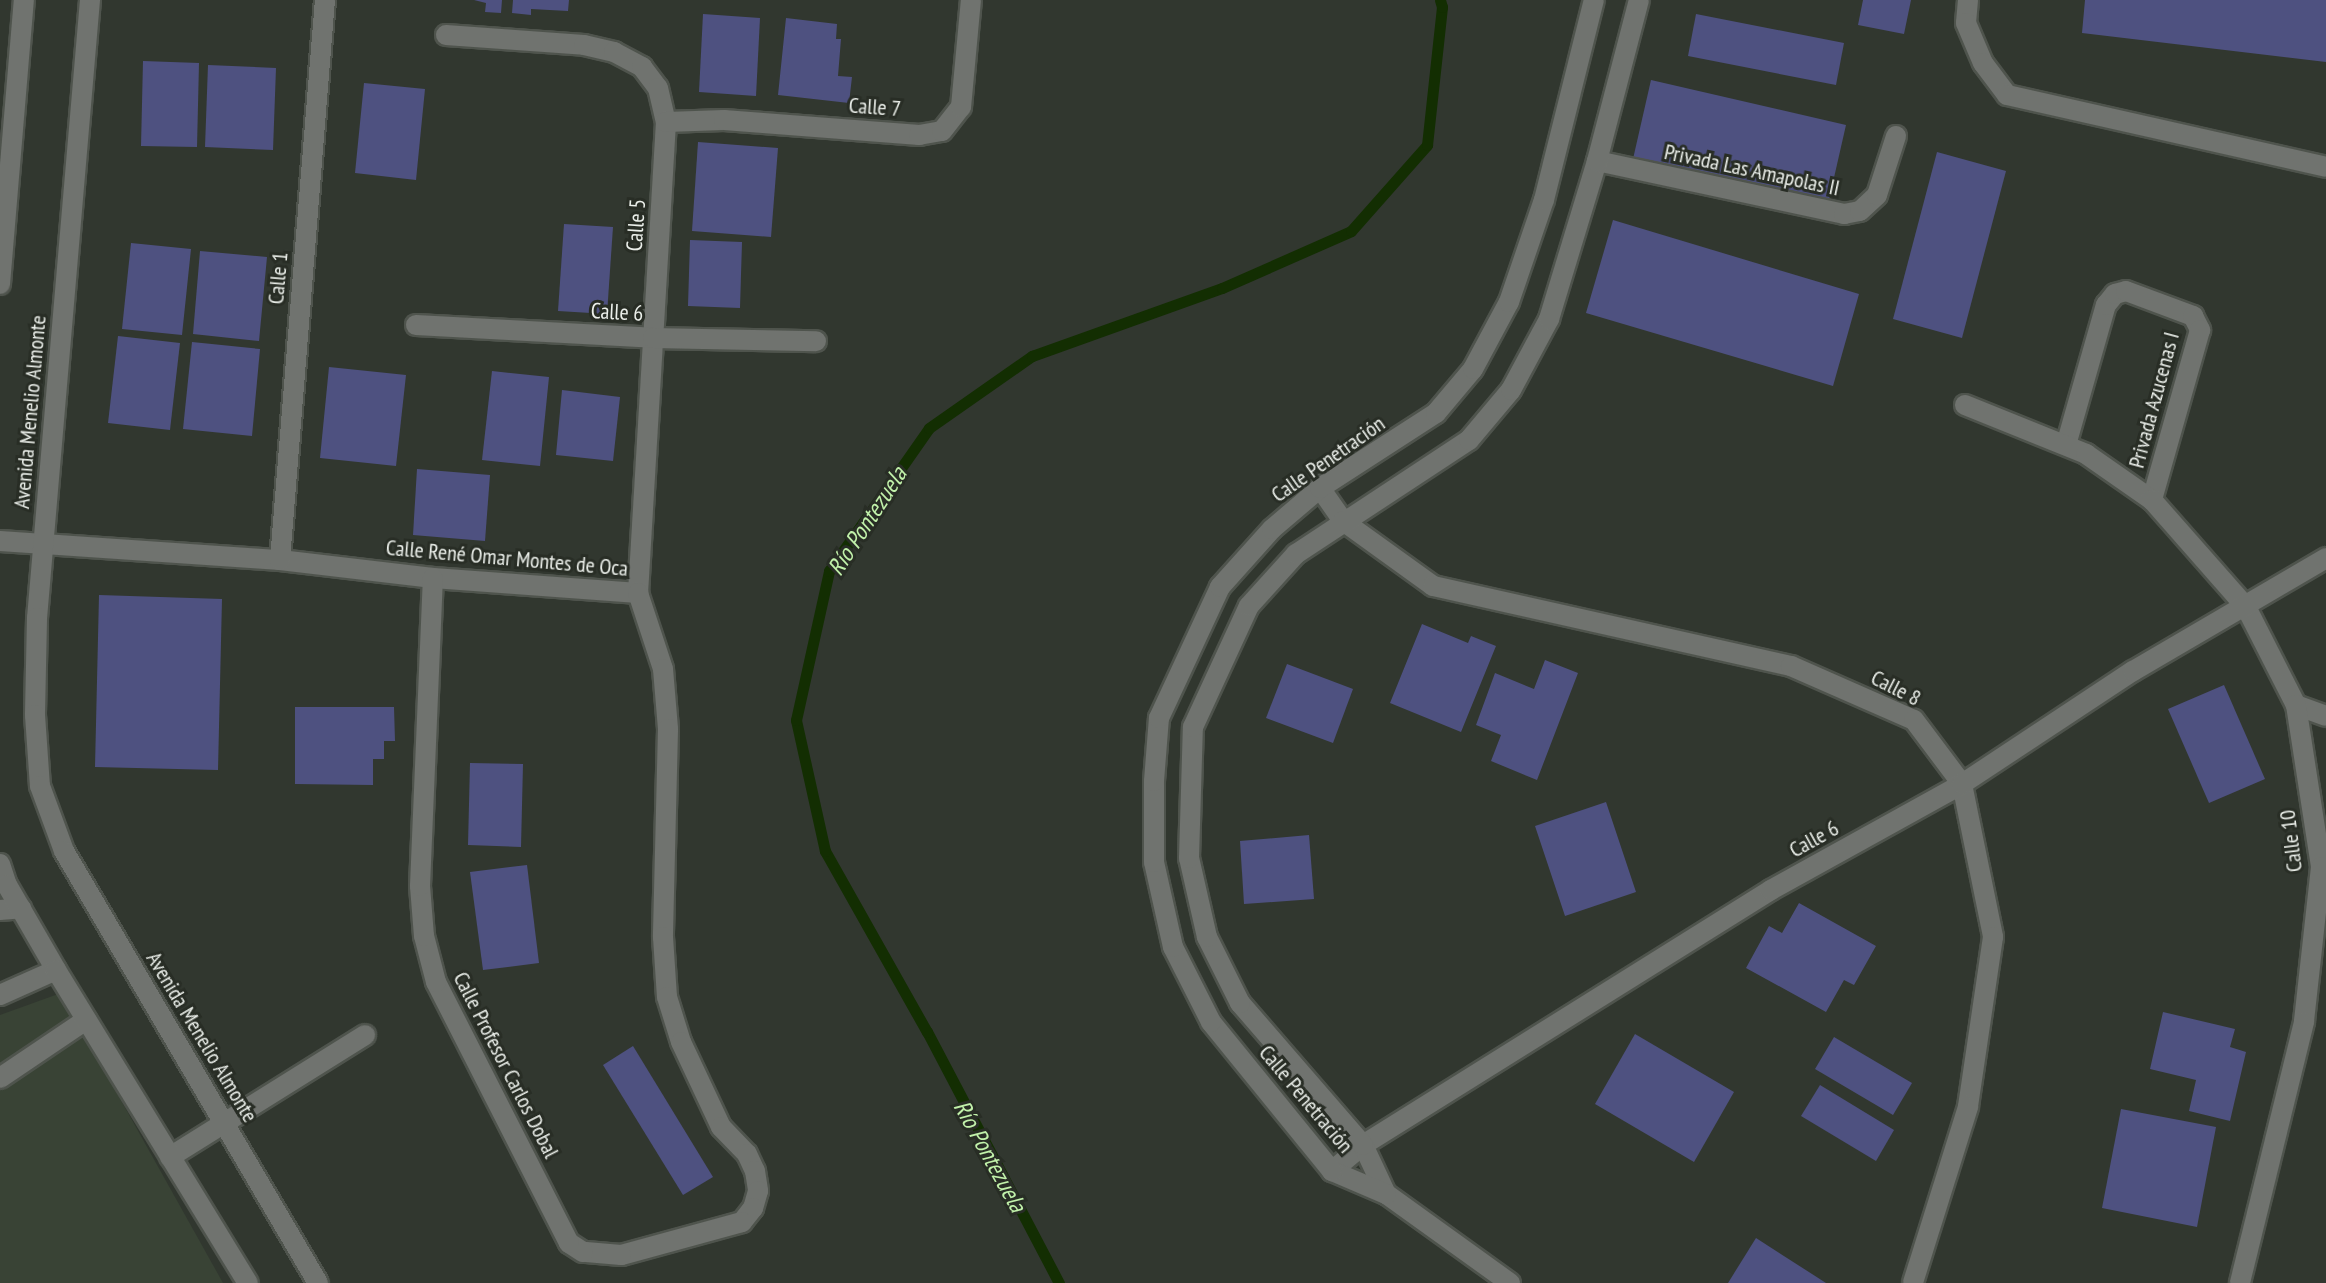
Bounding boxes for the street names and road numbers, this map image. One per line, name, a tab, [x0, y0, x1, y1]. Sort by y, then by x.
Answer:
street label: Calle 7	[848, 92, 902, 122]
street label: Privada Las Amapolas II	[1662, 138, 1842, 202]
street label: Calle 5	[621, 198, 651, 252]
street label: Calle 1	[263, 251, 293, 305]
street label: Calle 6	[590, 297, 644, 327]
street label: Avenida Menelio Almonte	[8, 314, 52, 510]
street label: Privada Azucenas I	[2123, 329, 2185, 471]
street label: Calle Penetración	[1266, 410, 1390, 508]
street label: Calle René Omar Montes de Oca	[385, 534, 629, 582]
street label: Calle 8	[1867, 664, 1925, 712]
street label: Calle 10	[2274, 808, 2308, 874]
street label: Calle 6	[1785, 815, 1843, 863]
street label: Avenida Menelio Almonte	[141, 947, 263, 1127]
street label: Calle Profesor Carlos Dobal	[448, 968, 564, 1162]
street label: Calle Penetración	[1253, 1040, 1359, 1158]

